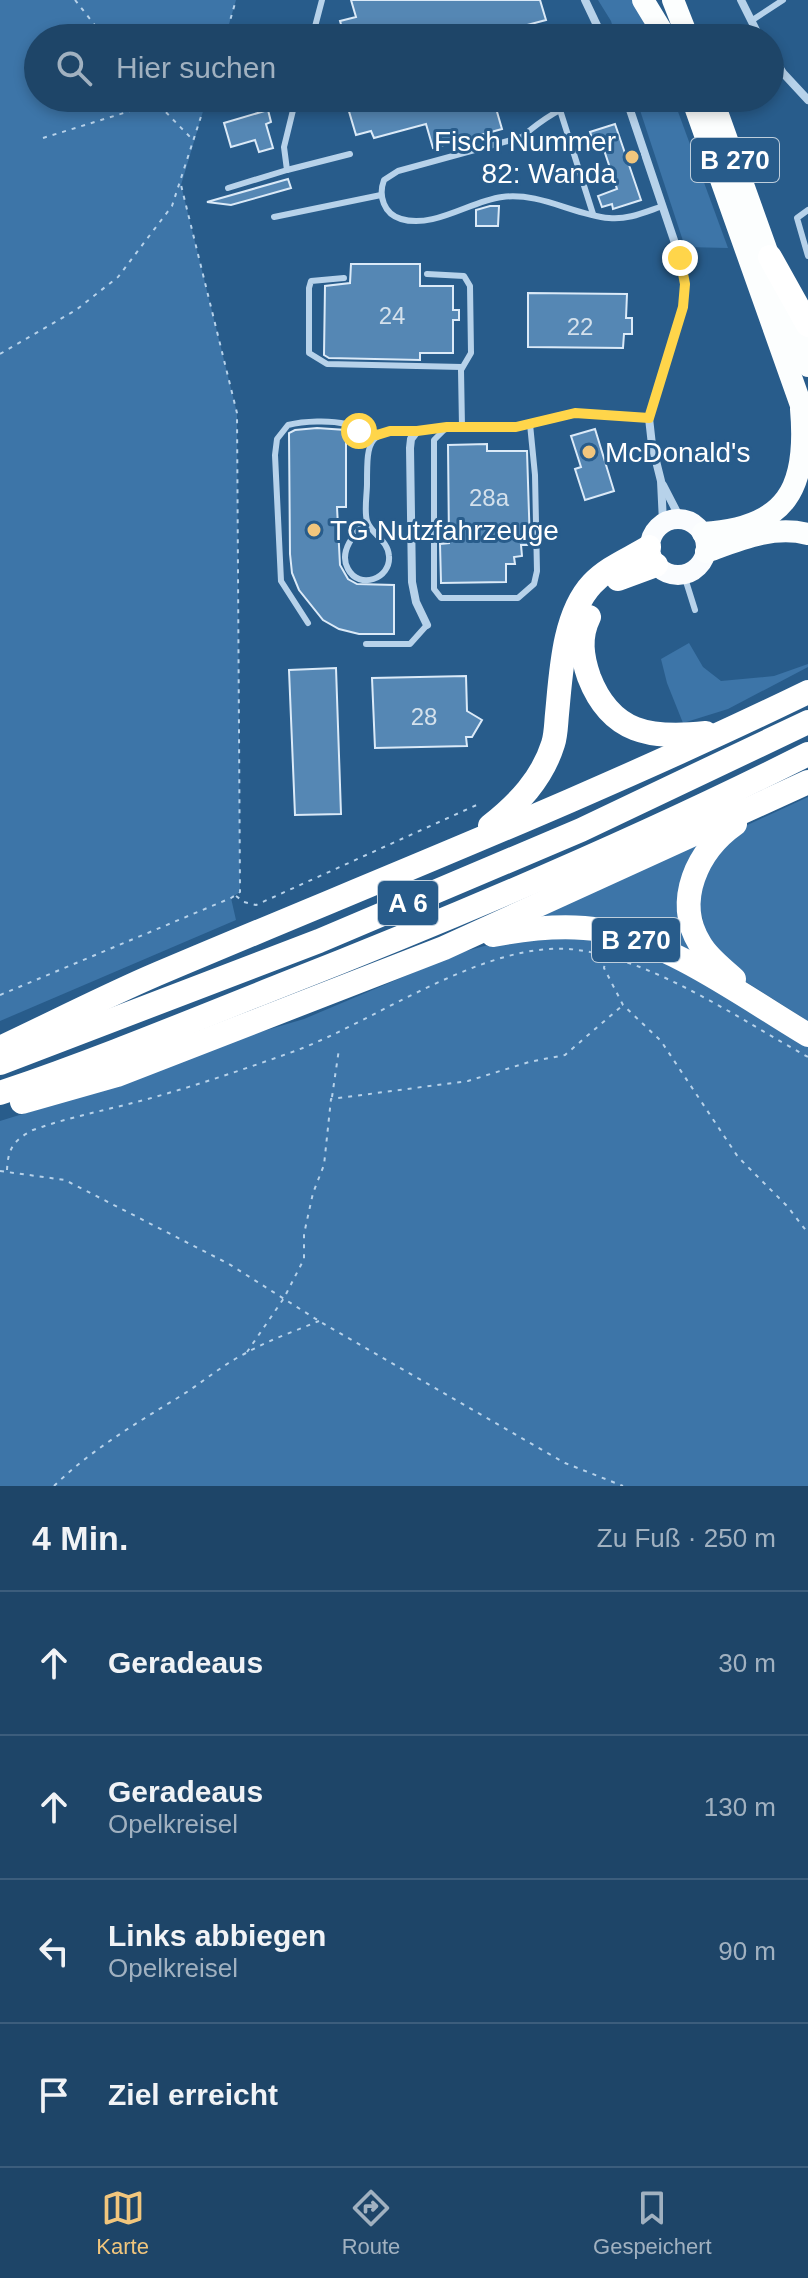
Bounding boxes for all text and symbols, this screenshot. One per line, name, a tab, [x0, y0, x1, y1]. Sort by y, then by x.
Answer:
search box	[24, 24, 784, 112]
icon: search	[52, 46, 96, 90]
text: Hier suchen	[116, 51, 276, 84]
place label: Fisch Nummer 82: Wanda	[434, 126, 616, 189]
road number: B 270	[691, 138, 779, 182]
marker: Fisch Nummer 82: Wanda	[623, 148, 641, 166]
route end	[662, 240, 698, 276]
house number: 24	[379, 302, 405, 329]
house number: 22	[567, 313, 593, 340]
route start	[341, 413, 377, 449]
place label: McDonald's	[605, 437, 750, 468]
marker: McDonald's	[580, 443, 598, 461]
house number: 28a	[469, 484, 510, 511]
place label: TG Nutzfahrzeuge	[330, 515, 559, 546]
marker: TG Nutzfahrzeuge	[305, 521, 323, 539]
house number: 28	[411, 703, 437, 730]
road number: A 6	[378, 881, 438, 925]
road number: B 270	[592, 918, 680, 962]
text: 4 Min.	[32, 1519, 128, 1557]
text: Zu Fuß · 250 m	[597, 1523, 776, 1553]
icon: ahead	[32, 1641, 76, 1685]
text: Geradeaus	[108, 1646, 263, 1679]
text: 30 m	[718, 1648, 776, 1678]
text: Geradeaus	[108, 1775, 263, 1808]
icon: ahead	[32, 1785, 76, 1829]
text: 130 m	[704, 1792, 776, 1822]
text: Opelkreisel	[108, 1809, 238, 1839]
text: Links abbiegen	[108, 1919, 326, 1952]
icon: left	[32, 1929, 76, 1973]
text: 90 m	[718, 1936, 776, 1966]
text: Opelkreisel	[108, 1953, 238, 1983]
icon: arrive	[32, 2073, 76, 2117]
text: Ziel erreicht	[108, 2078, 278, 2111]
tab: Karte	[96, 2186, 149, 2260]
tab: Route	[342, 2186, 400, 2260]
tab: Gespeichert	[593, 2186, 712, 2260]

